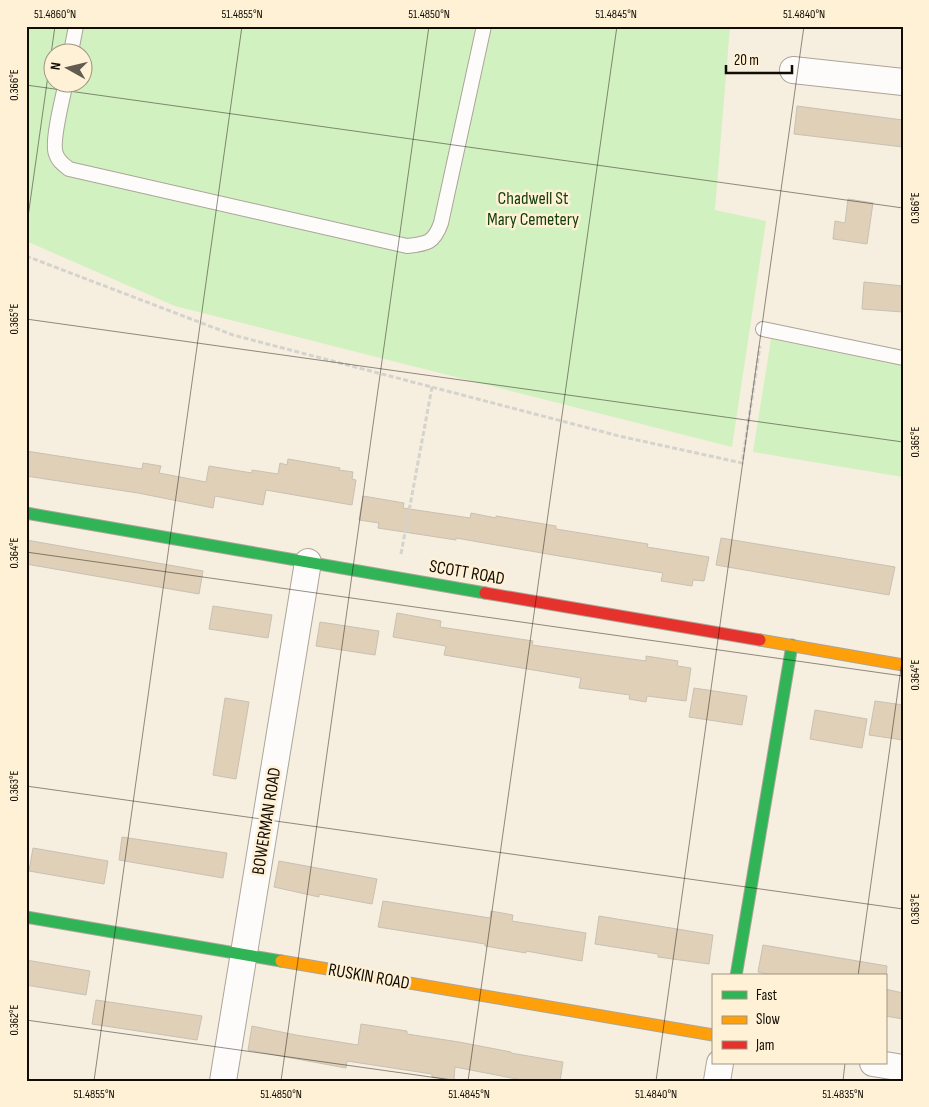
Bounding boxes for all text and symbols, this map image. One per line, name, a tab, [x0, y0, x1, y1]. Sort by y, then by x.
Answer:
text: 51.4860°N	[34, 7, 76, 22]
text: 51.4855°N	[221, 7, 263, 22]
text: 51.4850°N	[408, 7, 450, 22]
text: 51.4845°N	[595, 7, 637, 22]
text: 51.4840°N	[783, 7, 825, 22]
north arrow	[42, 42, 92, 92]
scale bar	[726, 42, 793, 74]
text: 20 m	[734, 51, 759, 70]
text: N	[47, 61, 65, 71]
text: 0.366°E	[7, 69, 22, 101]
park label: Chadwell St Mary Cemetery	[487, 188, 579, 230]
text: 0.366°E	[908, 192, 923, 224]
text: 0.365°E	[7, 304, 22, 334]
text: 0.365°E	[908, 427, 923, 457]
text: 0.364°E	[7, 538, 22, 568]
street label: SCOTT ROAD	[428, 556, 506, 589]
text: 0.364°E	[908, 660, 923, 690]
street label: BOWERMAN ROAD	[248, 766, 285, 876]
text: 0.363°E	[7, 770, 22, 802]
text: 0.363°E	[908, 893, 923, 925]
street label: RUSKIN ROAD	[327, 959, 411, 994]
legend	[712, 974, 886, 1064]
text: Fast	[756, 986, 778, 1005]
text: 0.362°E	[7, 1004, 22, 1036]
text: Slow	[756, 1010, 780, 1029]
text: Jam	[755, 1036, 774, 1055]
text: 51.4855°N	[73, 1087, 115, 1102]
text: 51.4850°N	[260, 1087, 302, 1102]
text: 51.4845°N	[448, 1087, 490, 1102]
text: 51.4840°N	[635, 1087, 677, 1102]
text: 51.4835°N	[822, 1087, 864, 1102]

